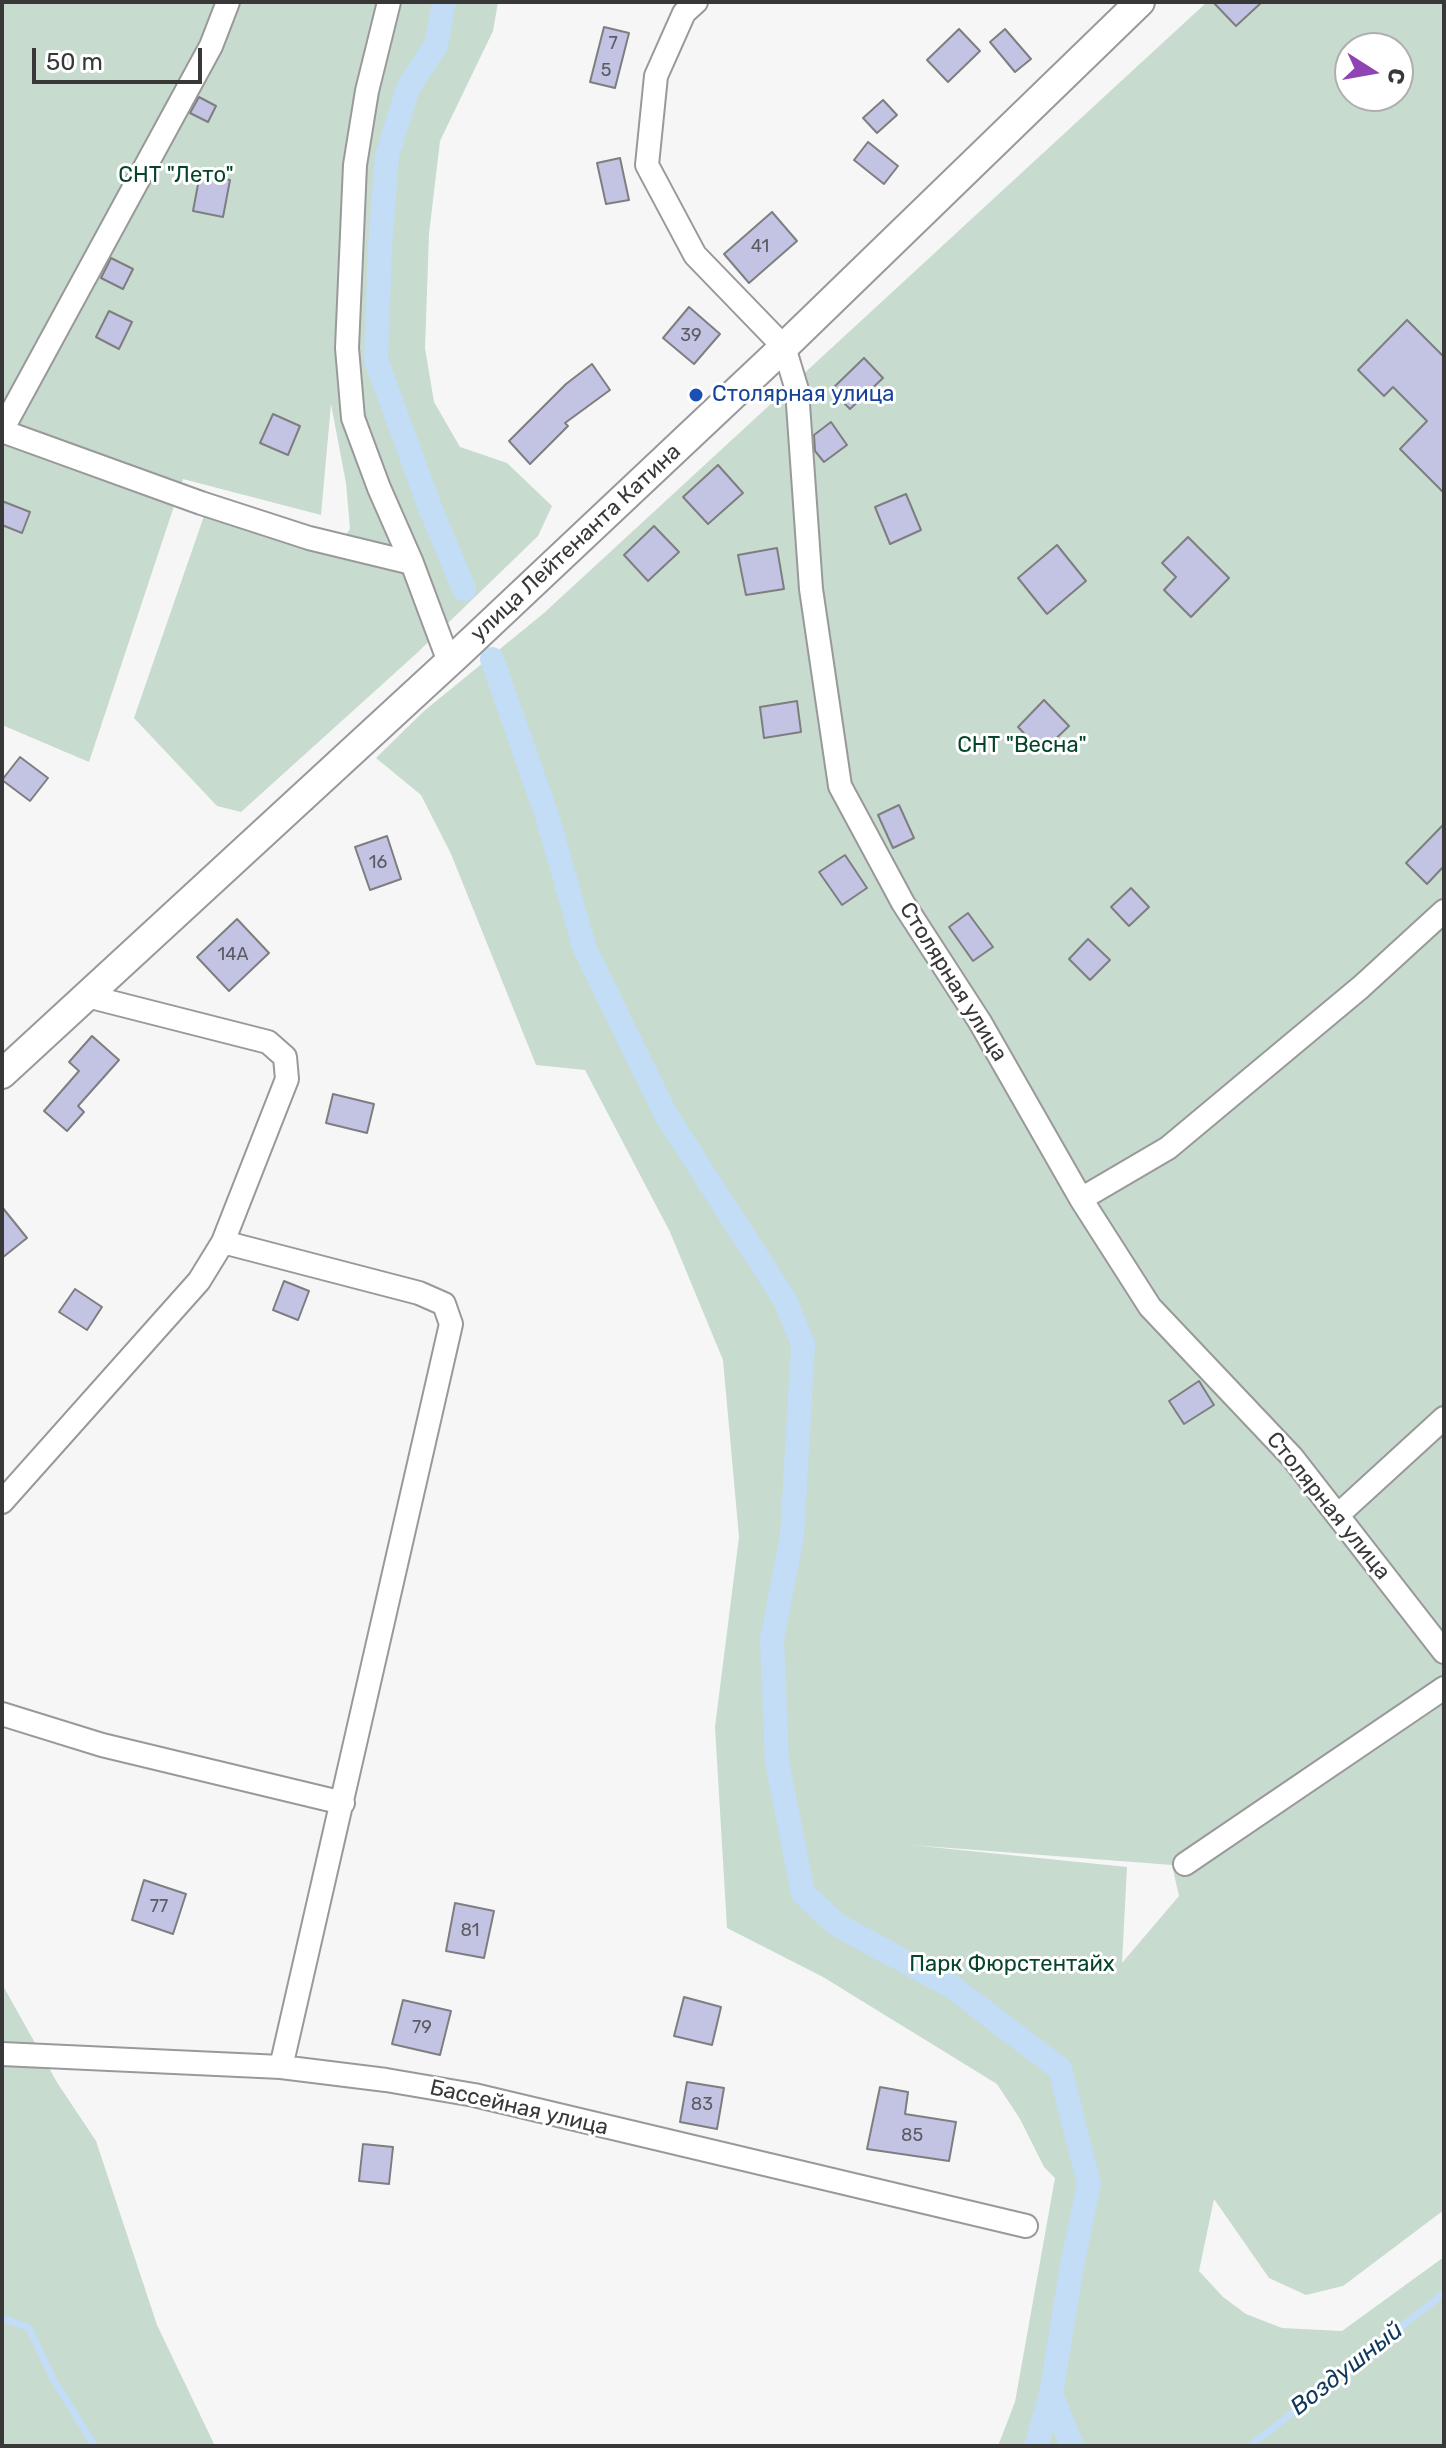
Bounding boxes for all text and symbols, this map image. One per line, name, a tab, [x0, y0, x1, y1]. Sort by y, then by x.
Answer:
scale bar	[36, 32, 206, 82]
north arrow	[1334, 32, 1414, 112]
house number: 7	[608, 33, 618, 55]
text: 50 m	[46, 48, 103, 76]
house number: 5	[601, 60, 611, 82]
text: С	[1381, 66, 1411, 86]
park label: СНТ "Лето"	[118, 163, 234, 189]
house number: 41	[751, 236, 769, 258]
house number: 39	[680, 325, 702, 347]
place label: Столярная улица	[712, 382, 894, 408]
marker: Столярная улица	[687, 386, 705, 404]
street label: улица Лейтенанта Катина	[465, 439, 687, 647]
park label: СНТ "Весна"	[957, 733, 1087, 759]
house number: 16	[369, 852, 387, 874]
street label: Столярная улица	[893, 898, 1013, 1066]
house number: 14А	[218, 944, 248, 966]
street label: Столярная улица	[1260, 1427, 1396, 1585]
house number: 77	[150, 1896, 168, 1918]
house number: 81	[460, 1920, 480, 1942]
park label: Парк Фюрстентайх	[909, 1952, 1115, 1978]
house number: 79	[412, 2017, 432, 2039]
street label: Бассейная улица	[427, 2075, 611, 2141]
house number: 83	[691, 2094, 713, 2116]
house number: 85	[901, 2125, 923, 2147]
water label: Воздушный	[1285, 2316, 1409, 2422]

